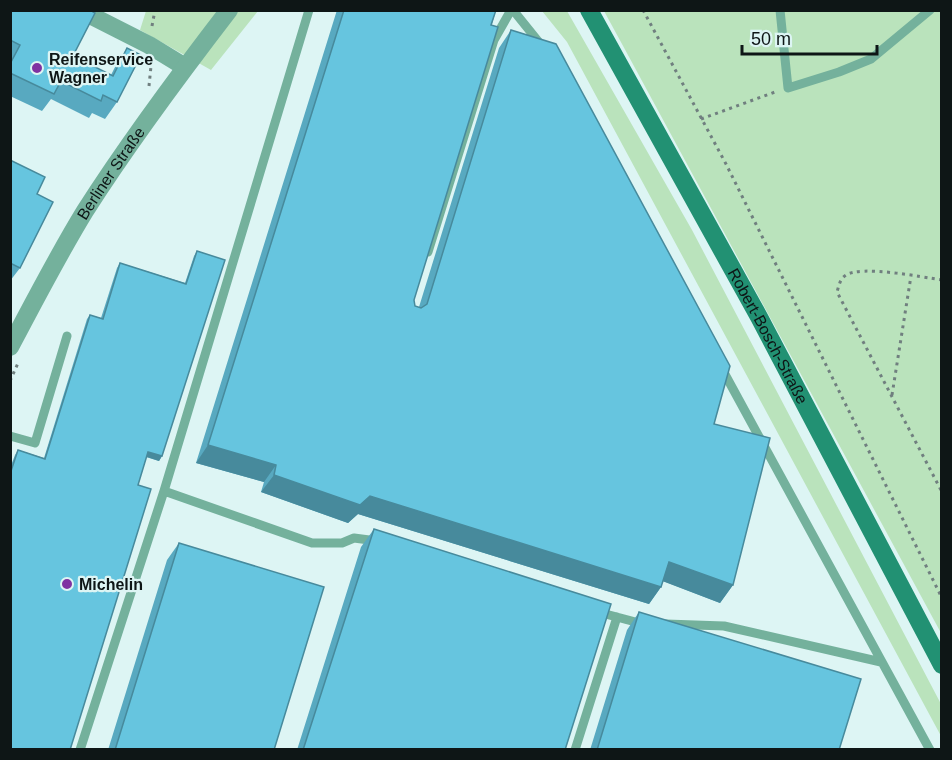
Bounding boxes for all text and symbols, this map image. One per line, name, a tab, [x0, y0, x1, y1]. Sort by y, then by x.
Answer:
scale bar	[742, 18, 877, 56]
text: 50 m	[751, 29, 791, 49]
place label: Reifenservice Wagner	[49, 51, 153, 86]
marker: Reifenservice Wagner	[30, 61, 44, 75]
street label: Berliner Straße	[74, 124, 148, 223]
street label: Robert-Bosch-Straße	[725, 265, 811, 407]
place label: Michelin	[79, 576, 143, 593]
marker: Michelin	[60, 577, 74, 591]

